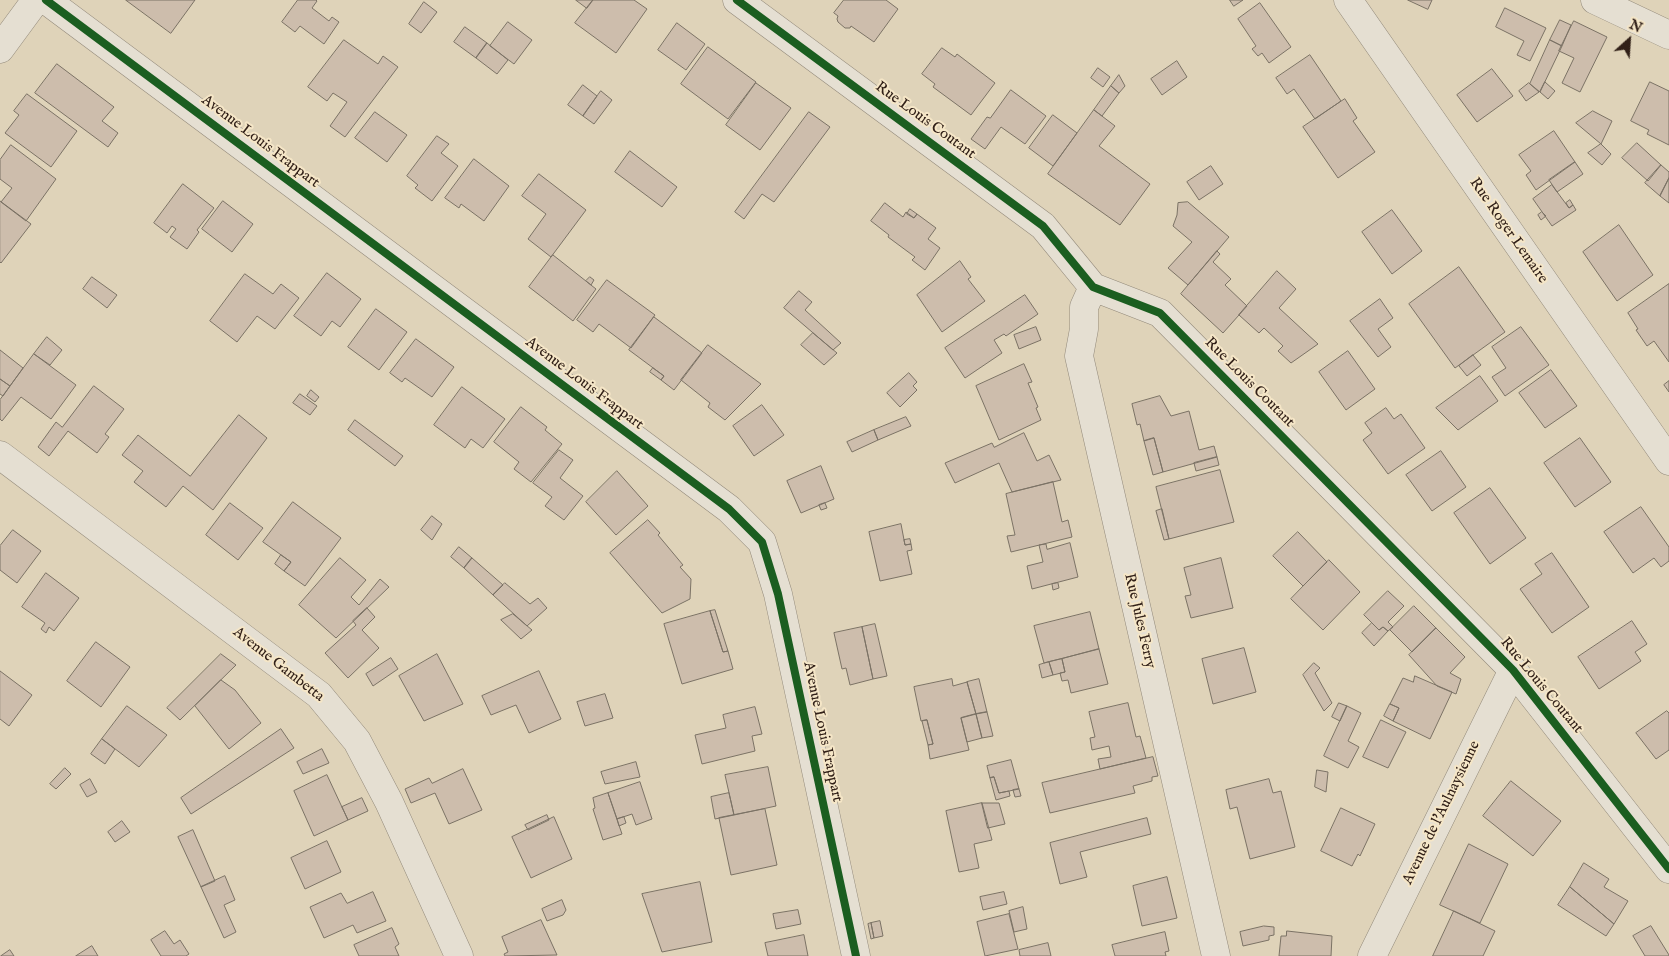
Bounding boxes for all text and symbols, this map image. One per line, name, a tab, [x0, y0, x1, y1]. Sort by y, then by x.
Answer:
north arrow	[1604, 15, 1654, 65]
text: N	[1626, 16, 1645, 37]
street label: Rue Louis Coutant	[871, 79, 979, 163]
street label: Avenue Louis Frappart	[197, 92, 323, 192]
street label: Rue Roger Lemaire	[1465, 175, 1551, 287]
street label: Avenue Louis Frappart	[521, 334, 647, 434]
street label: Rue Louis Coutant	[1200, 334, 1298, 432]
street label: Rue Jules Ferry	[1119, 572, 1159, 670]
street label: Avenue Gambetta	[229, 624, 327, 706]
street label: Rue Louis Coutant	[1496, 634, 1586, 738]
street label: Avenue Louis Frappart	[798, 660, 846, 804]
street label: Avenue de l'Aulnaysienne	[1399, 738, 1485, 888]

